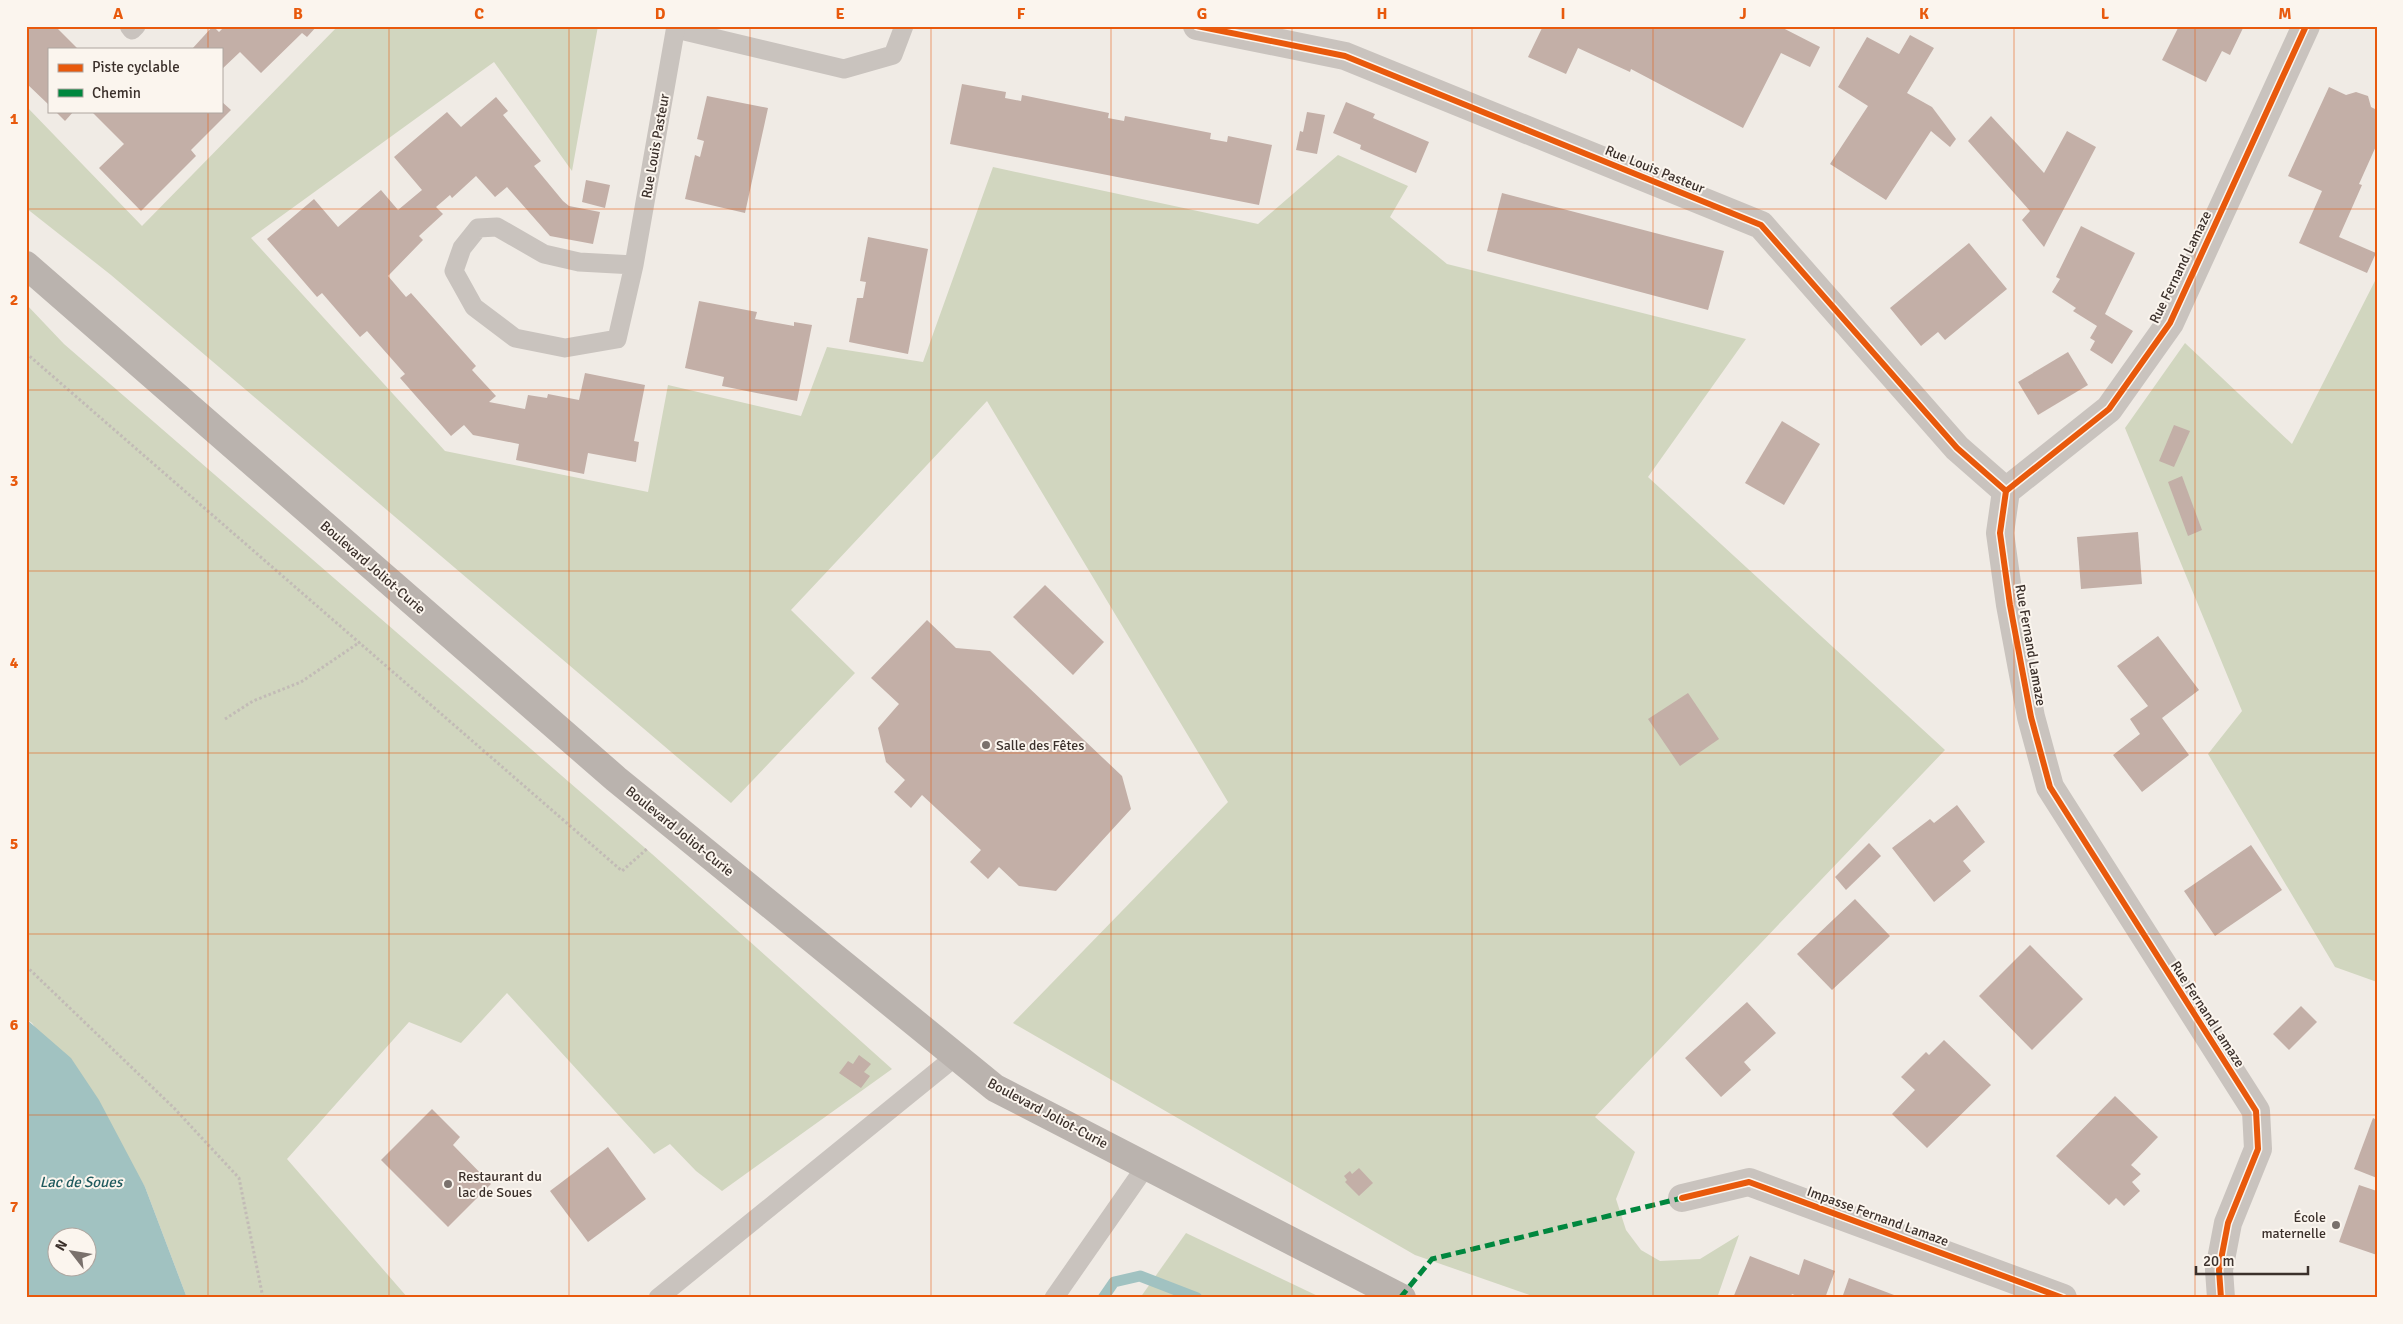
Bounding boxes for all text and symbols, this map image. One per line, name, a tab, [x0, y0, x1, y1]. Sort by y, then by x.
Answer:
text: A	[113, 4, 124, 24]
text: B	[293, 4, 303, 24]
text: C	[474, 4, 484, 24]
text: D	[655, 4, 666, 24]
text: E	[835, 4, 845, 24]
text: F	[1017, 4, 1026, 24]
text: G	[1197, 4, 1207, 24]
text: H	[1377, 4, 1387, 24]
text: I	[1560, 4, 1566, 24]
text: J	[1739, 4, 1747, 24]
text: K	[1919, 4, 1929, 24]
text: L	[2101, 4, 2110, 24]
text: M	[2278, 4, 2292, 24]
legend	[48, 48, 222, 112]
text: Piste cyclable	[92, 58, 180, 76]
text: Chemin	[92, 84, 141, 102]
street label: Rue Louis Pasteur	[638, 92, 673, 200]
text: 1	[10, 109, 19, 129]
street label: Rue Louis Pasteur	[1602, 142, 1708, 198]
street label: Rue Fernand Lamaze	[2146, 208, 2215, 326]
text: 2	[10, 290, 18, 310]
text: 3	[10, 471, 18, 491]
street label: Boulevard Joliot-Curie	[317, 517, 429, 618]
street label: Rue Fernand Lamaze	[2011, 583, 2050, 707]
text: 4	[10, 653, 19, 673]
place label: Salle des Fêtes	[996, 737, 1084, 754]
marker: Salle des Fêtes	[980, 739, 992, 751]
street label: Boulevard Joliot-Curie	[622, 783, 737, 880]
text: 5	[10, 834, 18, 854]
street label: Rue Fernand Lamaze	[2167, 958, 2248, 1071]
text: 6	[10, 1015, 19, 1035]
street label: Boulevard Joliot-Curie	[985, 1075, 1111, 1152]
place label: Restaurant du lac de Soues	[458, 1168, 542, 1201]
water label: Lac de Soues	[40, 1173, 124, 1191]
marker: Restaurant du lac de Soues	[442, 1178, 454, 1190]
street label: Impasse Fernand Lamaze	[1805, 1183, 1951, 1250]
text: 7	[10, 1197, 19, 1217]
place label: École maternelle	[2261, 1209, 2326, 1242]
marker: École maternelle	[2330, 1219, 2342, 1231]
north arrow	[48, 1226, 98, 1276]
text: N	[51, 1237, 71, 1254]
scale bar	[2196, 1244, 2308, 1276]
text: 20 m	[2203, 1252, 2234, 1270]

